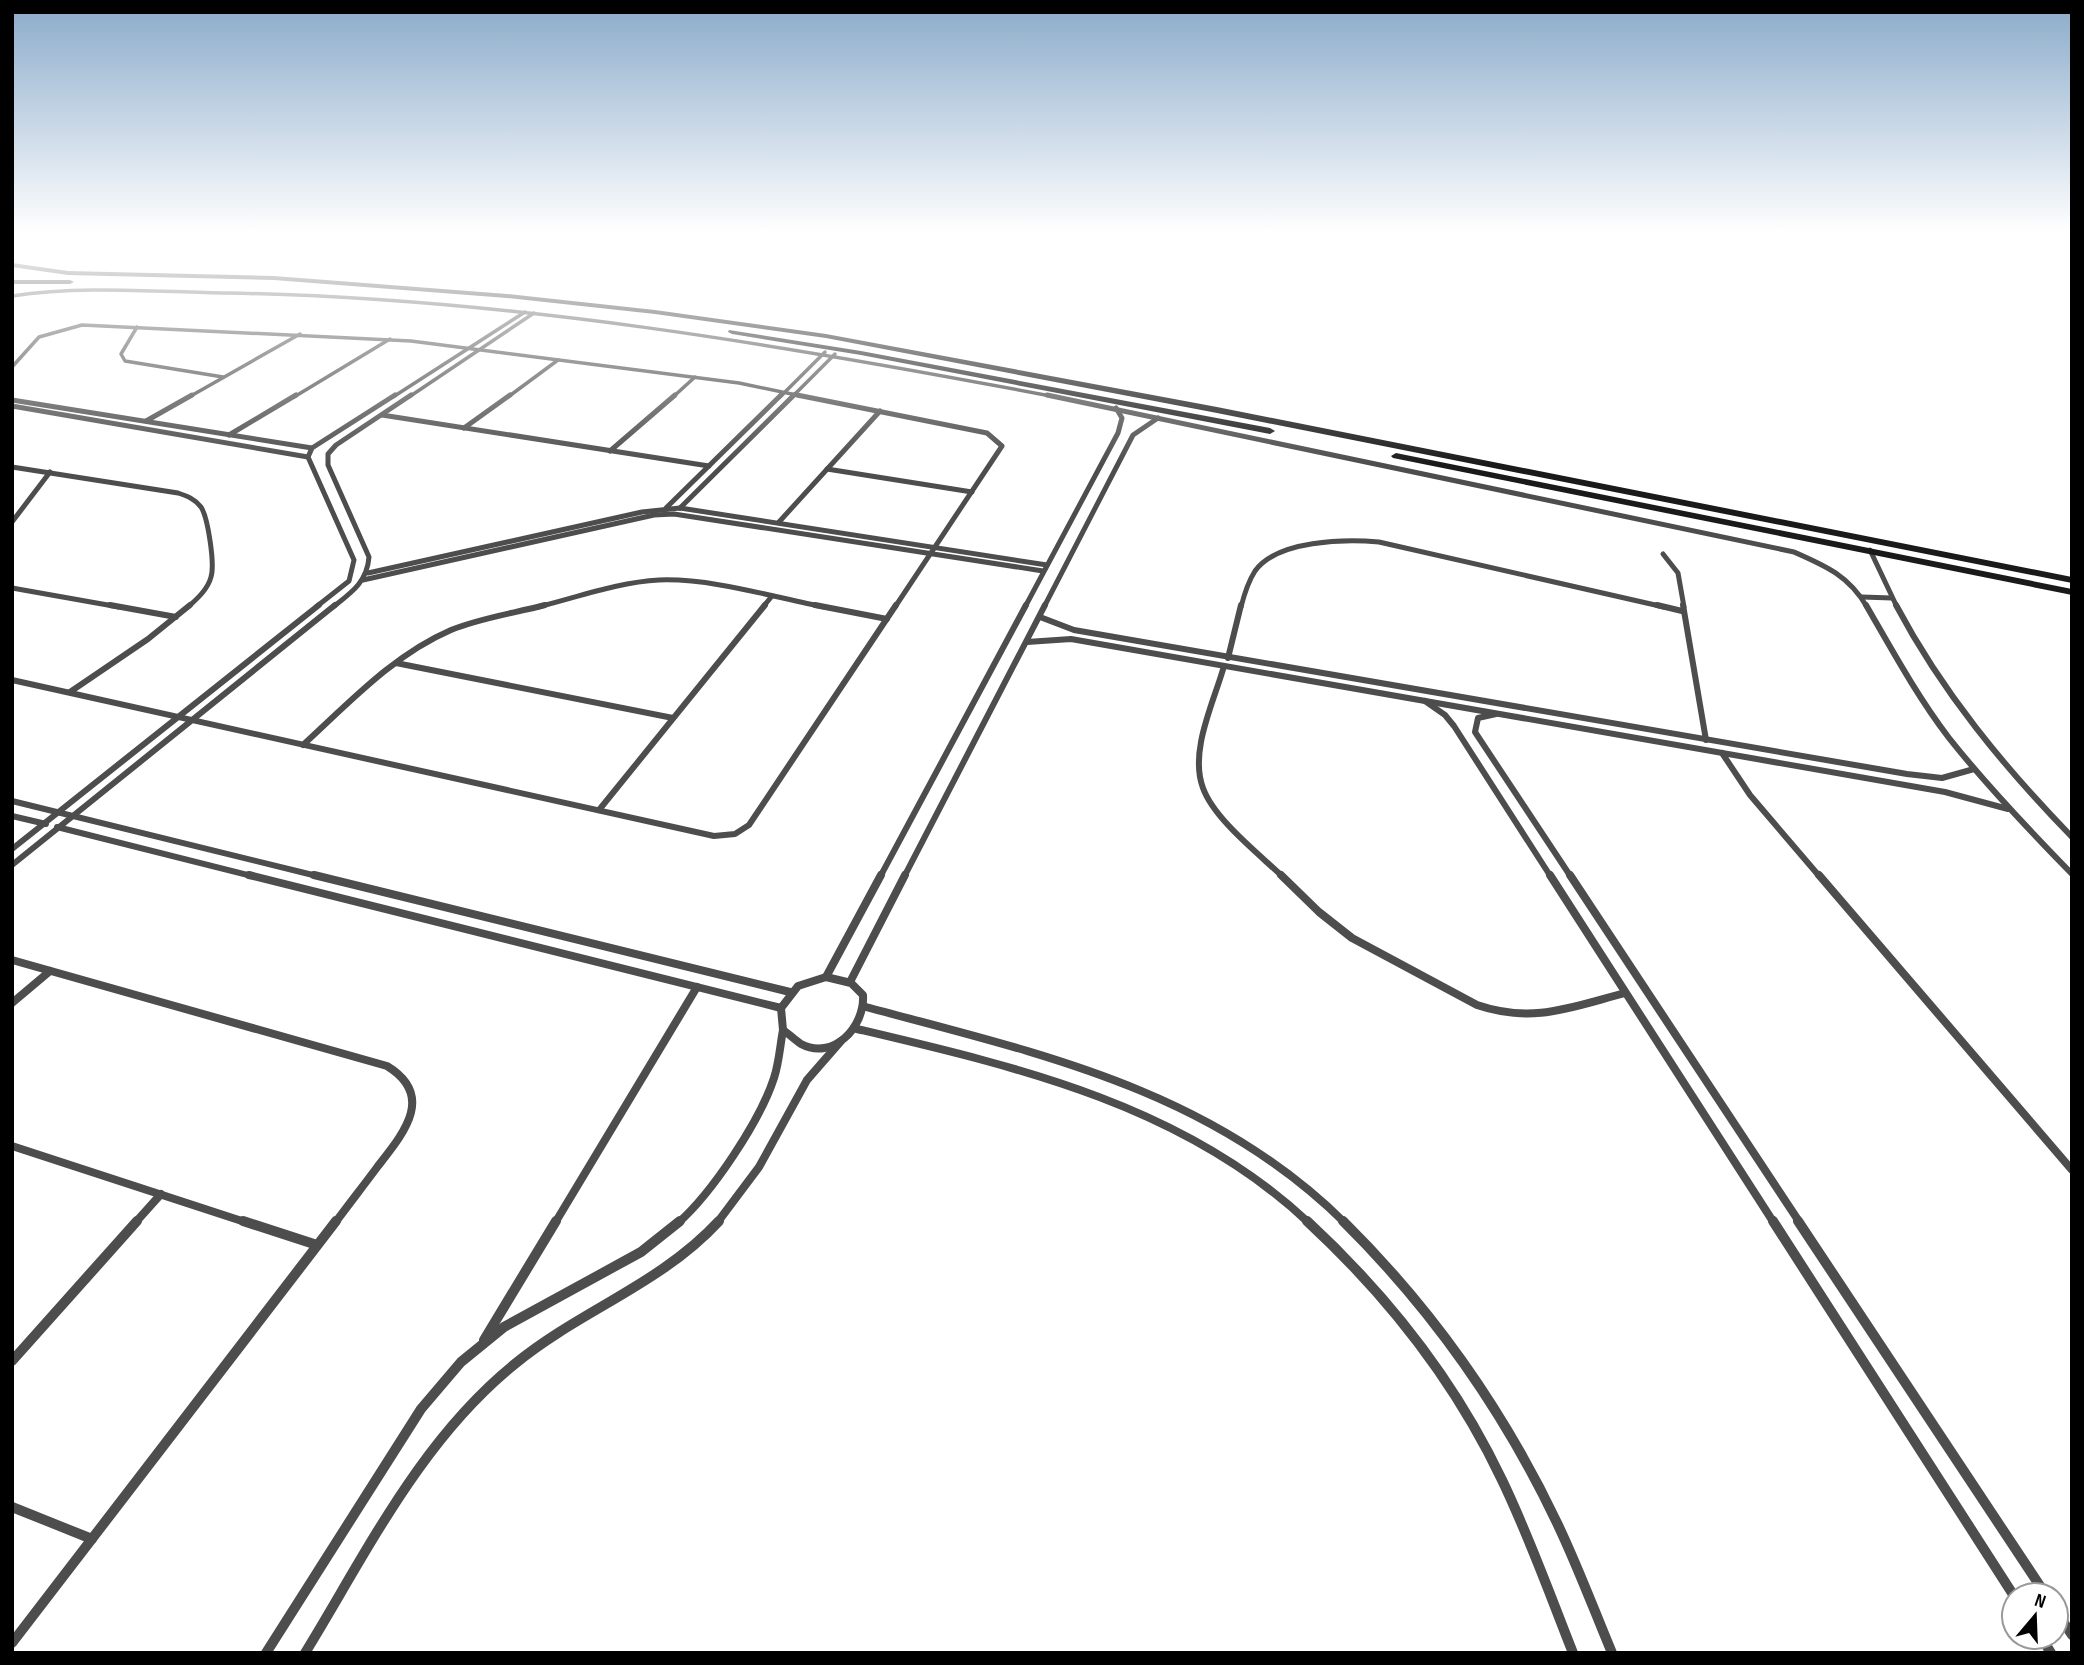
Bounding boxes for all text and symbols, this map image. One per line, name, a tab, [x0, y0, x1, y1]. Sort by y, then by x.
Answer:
north arrow	[2000, 1581, 2070, 1651]
text: N	[2032, 1589, 2049, 1614]

